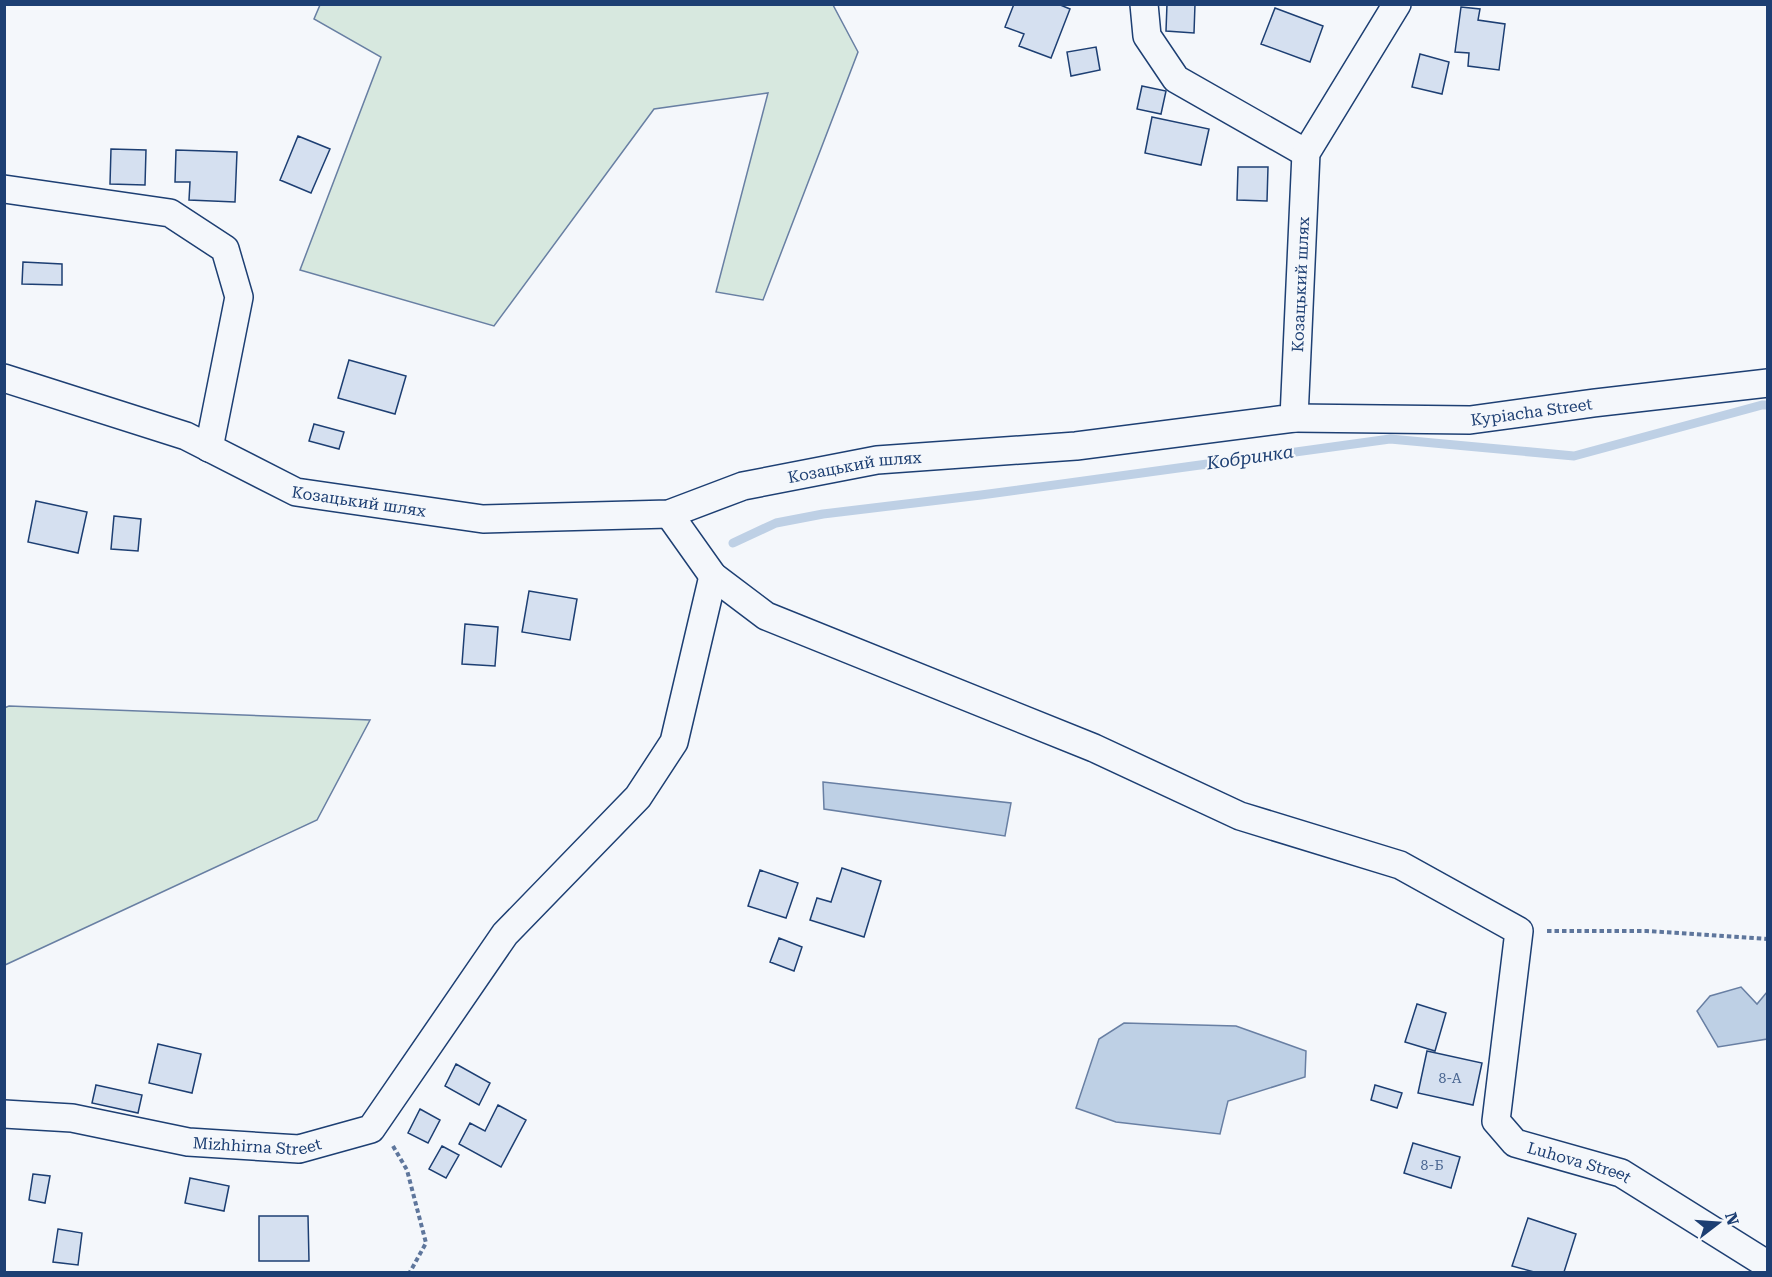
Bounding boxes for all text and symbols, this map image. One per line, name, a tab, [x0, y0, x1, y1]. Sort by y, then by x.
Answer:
street label: Козацький шлях	[1287, 216, 1313, 353]
street label: Kypiacha Street	[1469, 394, 1593, 429]
water label: Кобринка	[1204, 440, 1295, 474]
street label: Козацький шлях	[786, 447, 923, 487]
street label: Козацький шлях	[290, 482, 428, 520]
house number: 8-А	[1438, 1070, 1462, 1086]
street label: Mizhhirna Street	[192, 1133, 323, 1158]
street label: Luhova Street	[1525, 1138, 1635, 1187]
house number: 8-Б	[1420, 1157, 1444, 1173]
north arrow	[1688, 1193, 1748, 1253]
text: N	[1721, 1210, 1743, 1227]

